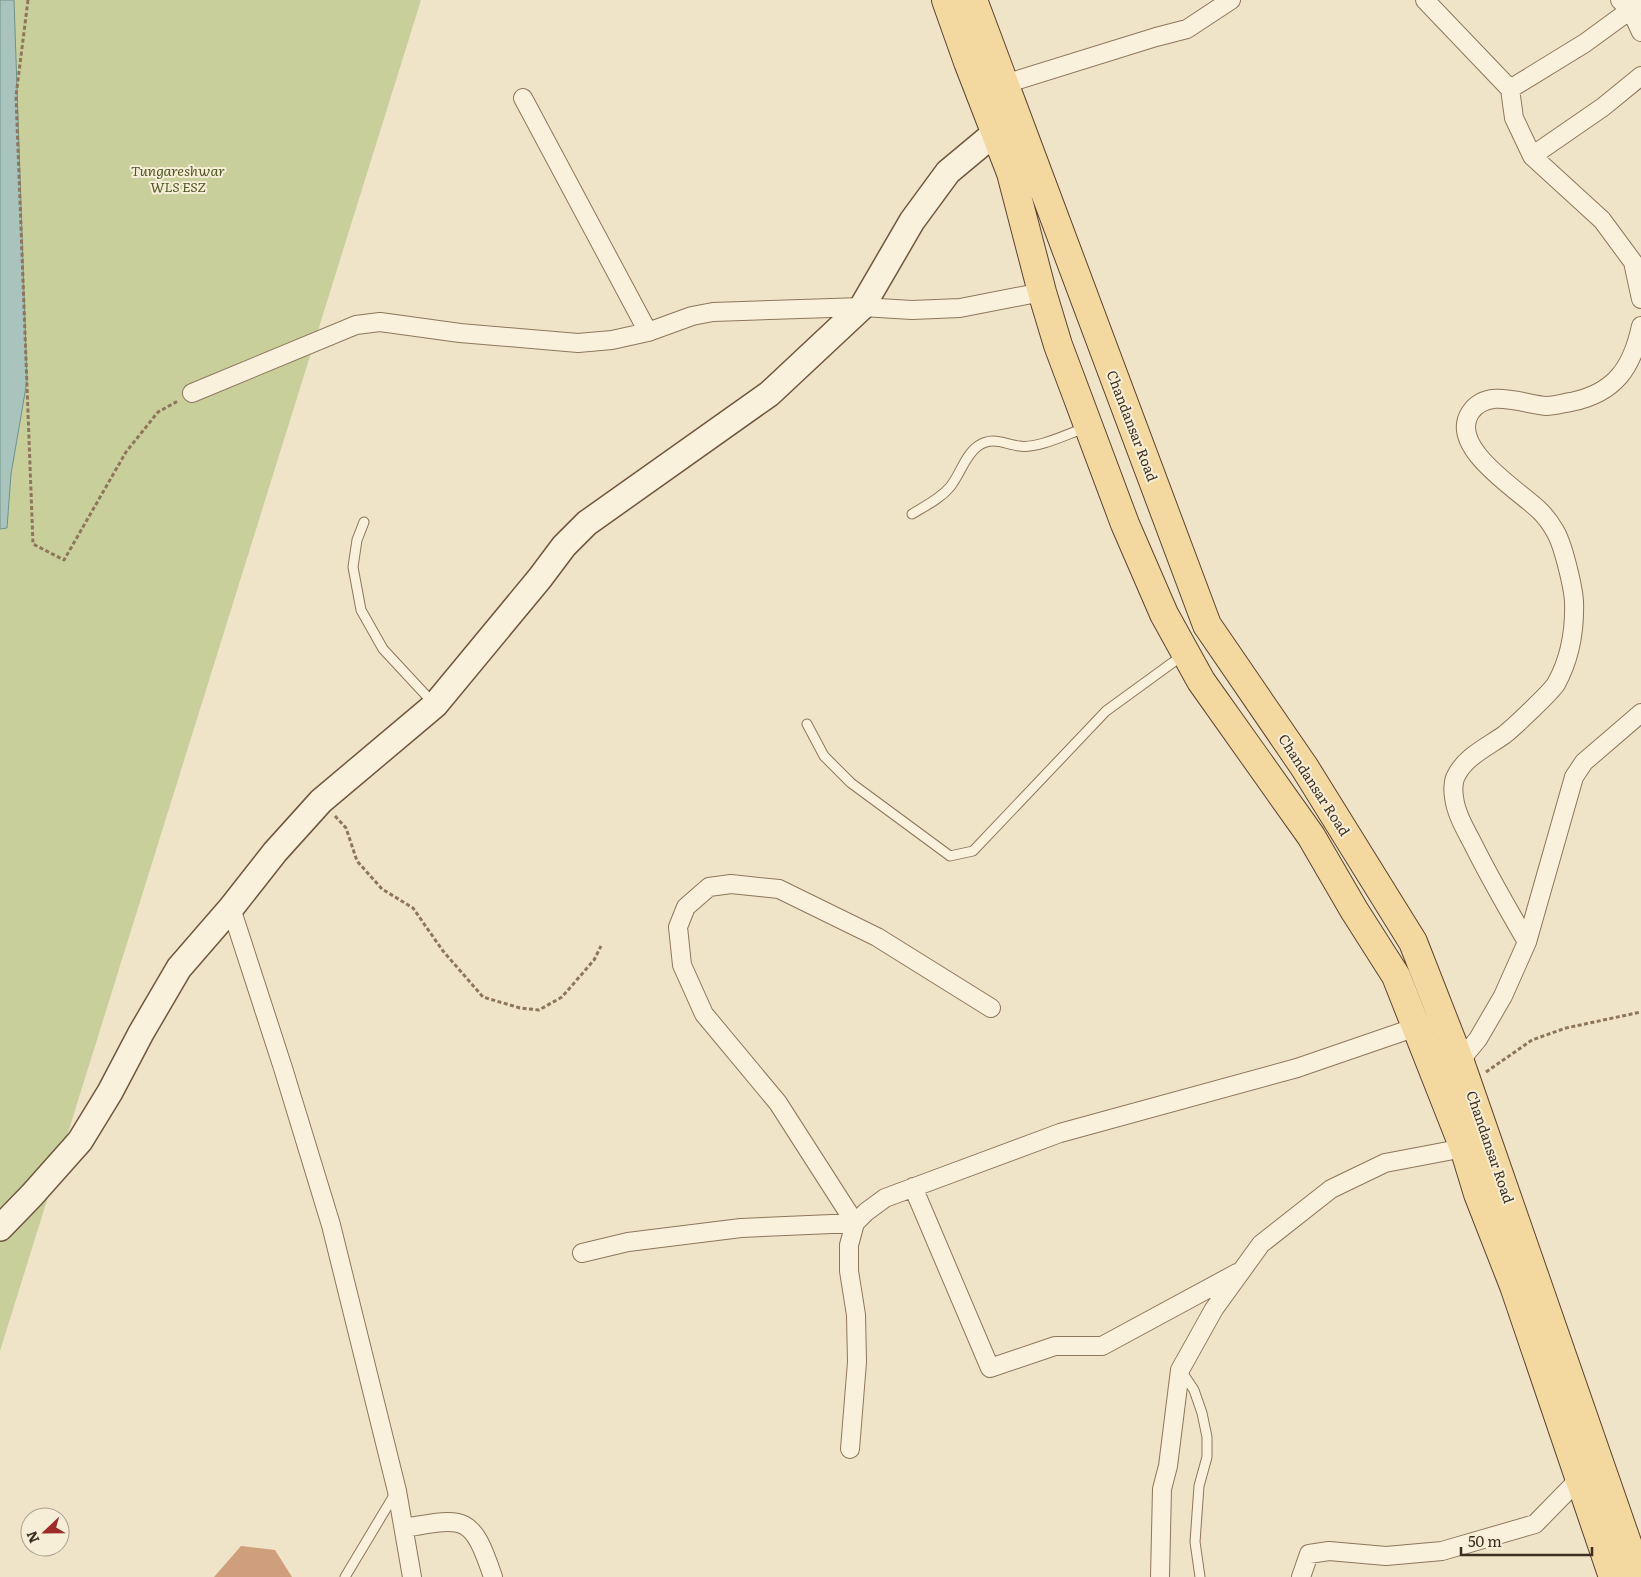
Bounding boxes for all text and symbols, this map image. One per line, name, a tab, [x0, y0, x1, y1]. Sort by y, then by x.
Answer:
park label: Tungareshwar WLS ESZ	[131, 160, 226, 196]
street label: Chandansar Road	[1103, 367, 1164, 485]
street label: Chandansar Road	[1274, 730, 1356, 840]
street label: Chandansar Road	[1462, 1088, 1520, 1206]
north arrow	[20, 1507, 70, 1557]
scale bar	[1461, 1524, 1592, 1556]
text: N	[20, 1528, 43, 1546]
text: 50 m	[1468, 1529, 1502, 1552]

